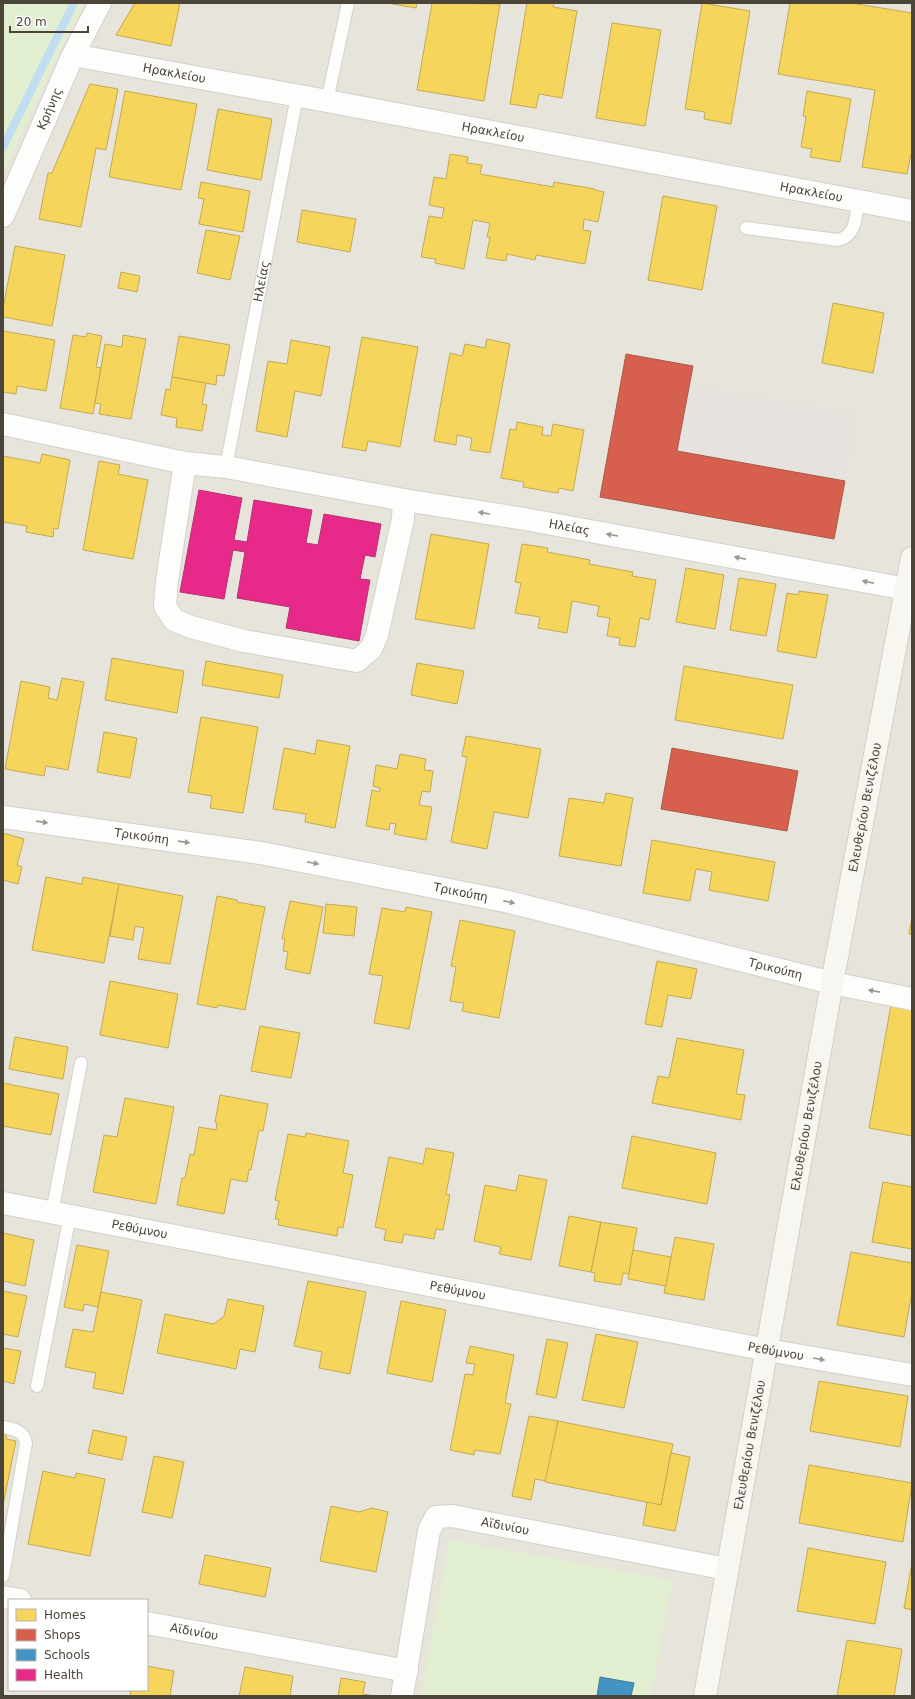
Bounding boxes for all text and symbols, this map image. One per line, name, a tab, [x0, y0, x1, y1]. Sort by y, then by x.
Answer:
scale bar	[10, 8, 88, 34]
text: 20 m	[16, 15, 47, 29]
street label: Ηρακλείου	[142, 61, 207, 86]
street label: Κρήνης	[34, 86, 65, 132]
street label: Ηρακλείου	[460, 119, 526, 145]
street label: Ηρακλείου	[779, 179, 844, 205]
street label: Ηλείας	[251, 260, 272, 303]
one-way arrow	[478, 510, 490, 516]
street label: Ηλείας	[548, 517, 591, 538]
one-way arrow	[606, 531, 618, 537]
one-way arrow	[734, 555, 746, 561]
one-way arrow	[861, 579, 874, 585]
street label: Ελευθερίου Βενιζέλου	[846, 741, 884, 873]
one-way arrow	[36, 819, 48, 825]
street label: Τρικούπη	[112, 825, 170, 847]
one-way arrow	[178, 839, 190, 845]
one-way arrow	[306, 860, 319, 866]
street label: Τρικούπη	[431, 880, 489, 904]
one-way arrow	[502, 900, 515, 906]
street label: Τρικούπη	[746, 955, 804, 982]
one-way arrow	[868, 988, 880, 994]
street label: Ελευθερίου Βενιζέλου	[788, 1060, 825, 1192]
street label: Ρεθύμνου	[110, 1217, 169, 1242]
street label: Ρεθύμνου	[429, 1278, 487, 1303]
street label: Ρεθύμνου	[747, 1339, 805, 1363]
one-way arrow	[813, 1356, 825, 1362]
street label: Ελευθερίου Βενιζέλου	[731, 1379, 768, 1511]
street label: Αϊδινίου	[480, 1515, 530, 1538]
legend	[8, 1599, 148, 1691]
text: Homes	[44, 1608, 86, 1622]
street label: Αϊδινίου	[169, 1620, 219, 1643]
text: Shops	[44, 1628, 80, 1642]
text: Schools	[44, 1648, 90, 1662]
text: Health	[44, 1668, 83, 1682]

